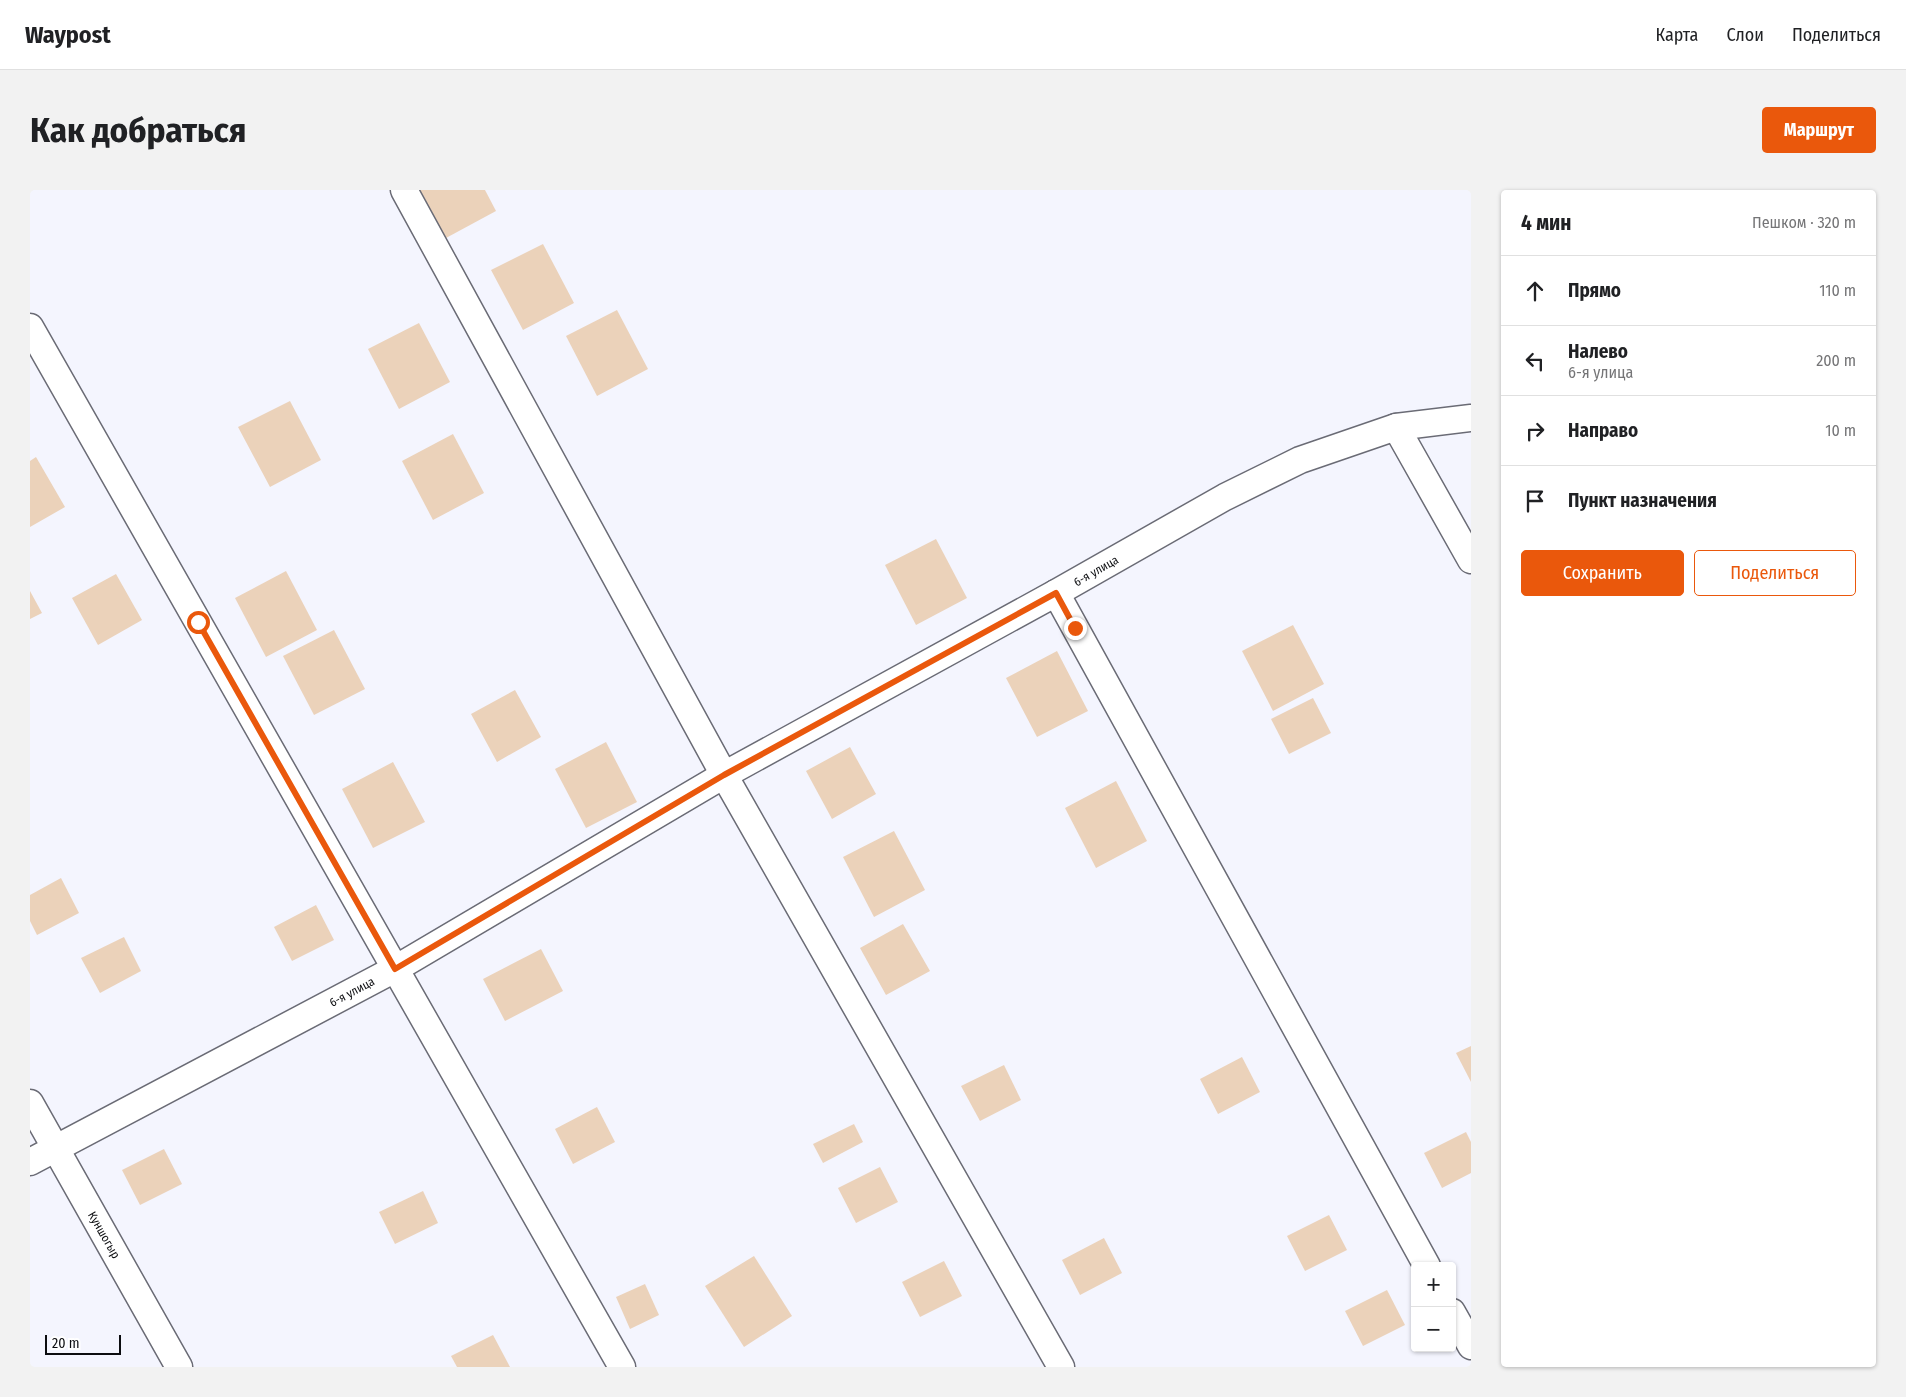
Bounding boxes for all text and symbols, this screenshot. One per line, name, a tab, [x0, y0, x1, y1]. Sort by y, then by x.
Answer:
text: Waypost	[25, 21, 111, 49]
text: Карта	[1655, 24, 1698, 46]
text: Слои	[1726, 24, 1764, 46]
text: Поделиться	[1792, 24, 1881, 46]
button: Маршрут	[1762, 107, 1876, 153]
text: Как добраться	[30, 109, 247, 151]
text: 4 мин	[1521, 210, 1571, 236]
text: Пешком · 320 m	[1752, 213, 1856, 232]
icon: ahead	[1521, 277, 1549, 305]
text: Прямо	[1568, 279, 1621, 302]
text: 110 m	[1819, 281, 1856, 300]
text: Налево	[1568, 340, 1628, 363]
icon: left	[1521, 347, 1549, 375]
text: 200 m	[1816, 351, 1856, 370]
text: 6-я улица	[1568, 363, 1633, 382]
icon: right	[1521, 417, 1549, 445]
text: Направо	[1568, 419, 1638, 442]
text: 10 m	[1825, 421, 1856, 440]
icon: arrive	[1521, 487, 1549, 515]
text: Пункт назначения	[1568, 489, 1717, 512]
button: Сохранить	[1521, 550, 1684, 596]
button: Поделиться	[1694, 550, 1856, 596]
street label: 6-я улица	[1071, 553, 1121, 589]
route start	[187, 611, 210, 634]
route end	[1064, 617, 1087, 640]
street label: 6-я улица	[327, 974, 377, 1010]
street label: Куншогыр	[85, 1209, 123, 1261]
map controls	[1411, 1262, 1456, 1352]
button: +	[1411, 1262, 1456, 1307]
button: −	[1411, 1307, 1456, 1352]
scale bar	[45, 1332, 121, 1355]
text: 20 m	[52, 1335, 80, 1352]

